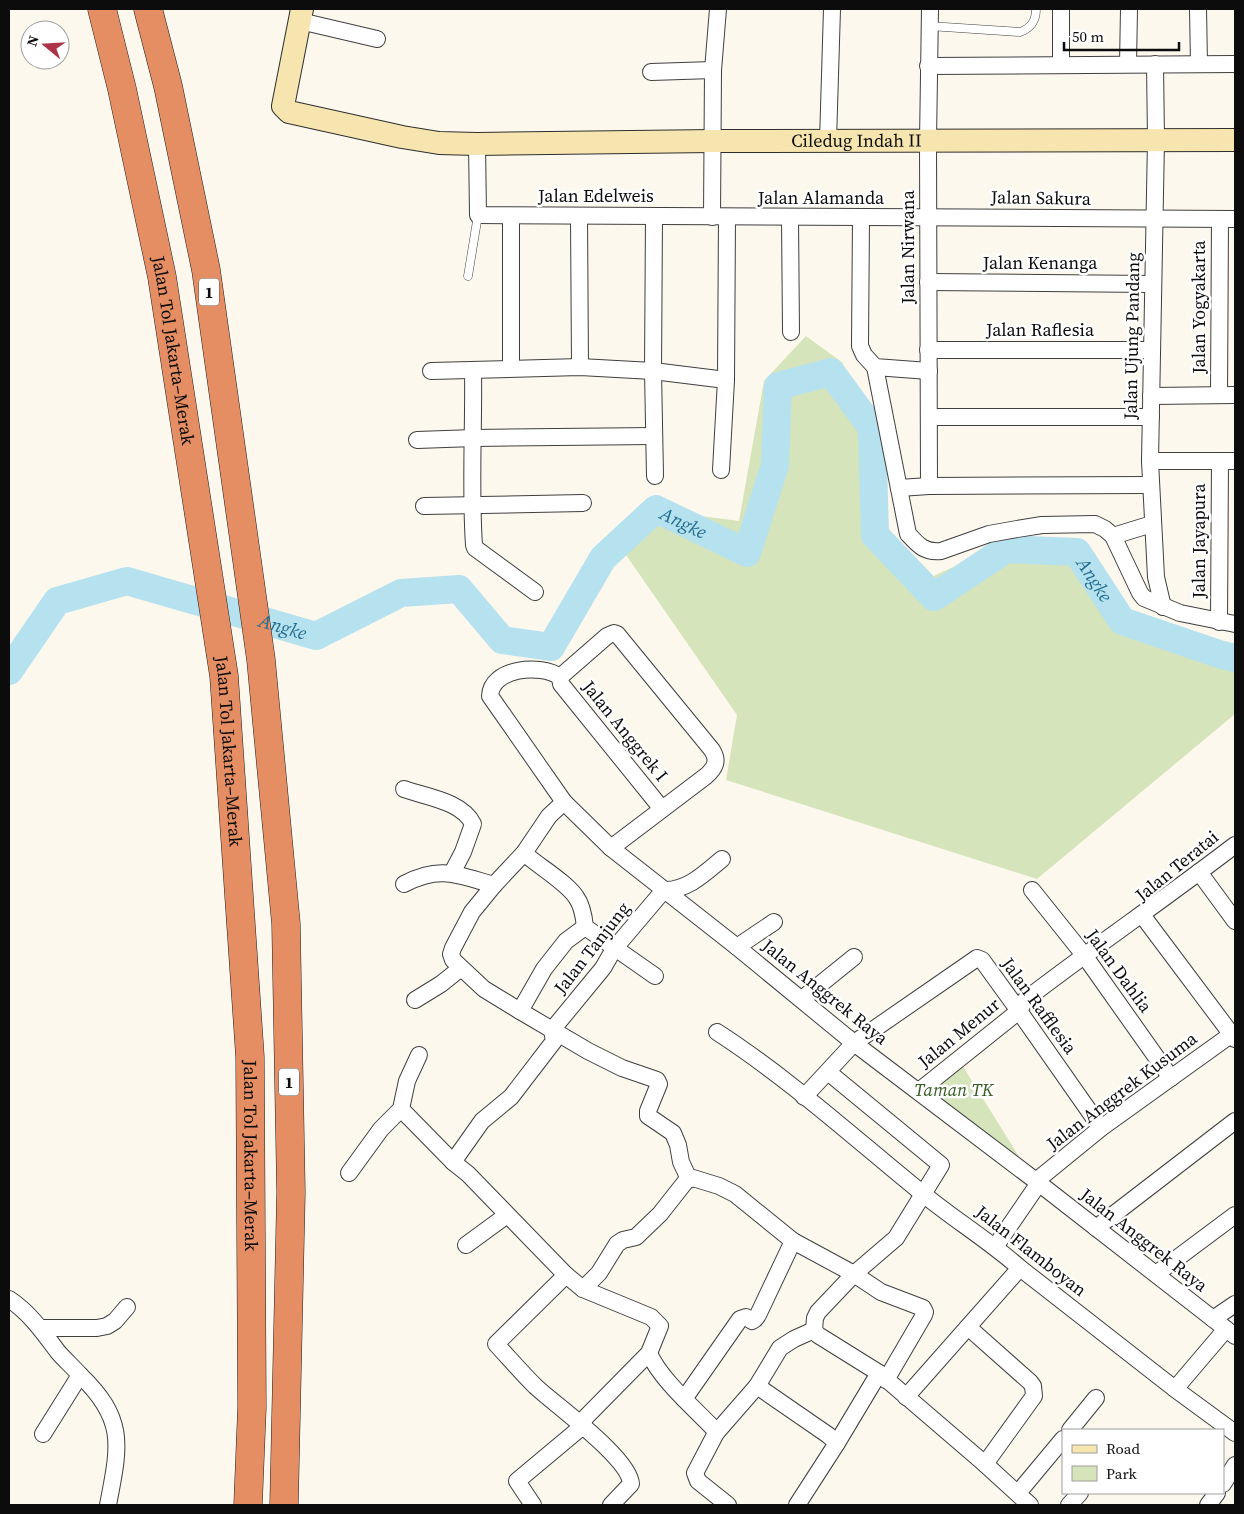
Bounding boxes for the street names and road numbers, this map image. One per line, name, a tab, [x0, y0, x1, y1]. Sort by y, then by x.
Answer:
street label: Ciledug Indah II	[791, 128, 922, 153]
street label: Jalan Edelweis	[537, 183, 654, 208]
street label: Jalan Sakura	[990, 184, 1092, 211]
street label: Jalan Alamanda	[757, 185, 885, 210]
street label: Jalan Nirwana	[895, 189, 920, 305]
street label: Jalan Yogyakarta	[1186, 239, 1211, 375]
street label: Jalan Kenanga	[982, 250, 1098, 275]
street label: Jalan Ujung Pandang	[1118, 252, 1145, 421]
street label: Jalan Tol Jakarta–Merak	[146, 253, 201, 447]
road number: 1	[199, 278, 219, 306]
street label: Jalan Raflesia	[985, 317, 1095, 342]
street label: Jalan Jayapura	[1186, 483, 1211, 600]
street label: Jalan Tol Jakarta–Merak	[209, 653, 249, 848]
street label: Jalan Anggrek I	[576, 674, 674, 786]
street label: Jalan Teratai	[1129, 824, 1223, 907]
street label: Jalan Tanjung	[547, 897, 635, 1000]
street label: Jalan Dahlia	[1080, 923, 1159, 1018]
street label: Jalan Anggrek Raya	[756, 932, 894, 1051]
street label: Jalan Rafflesia	[995, 952, 1083, 1060]
street label: Jalan Menur	[912, 992, 1005, 1074]
street label: Jalan Anggrek Kusuma	[1041, 1025, 1203, 1156]
street label: Jalan Tol Jakarta–Merak	[238, 1059, 264, 1251]
road number: 1	[279, 1068, 299, 1096]
street label: Jalan Anggrek Raya	[1075, 1181, 1214, 1298]
street label: Jalan Flamboyan	[970, 1199, 1092, 1302]

